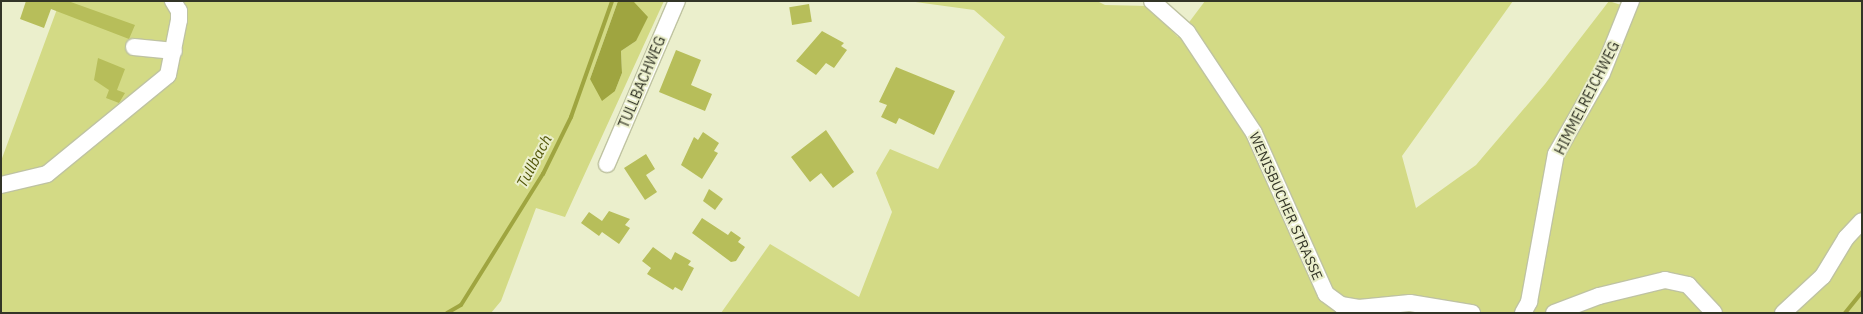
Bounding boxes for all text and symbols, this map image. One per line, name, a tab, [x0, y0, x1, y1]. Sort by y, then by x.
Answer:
street label: TULLBACHWEG	[615, 33, 669, 131]
street label: HIMMELREICHWEG	[1551, 38, 1623, 158]
street label: WENISBUCHER STRASSE	[1246, 129, 1326, 283]
water label: Tullbach	[513, 132, 555, 190]

